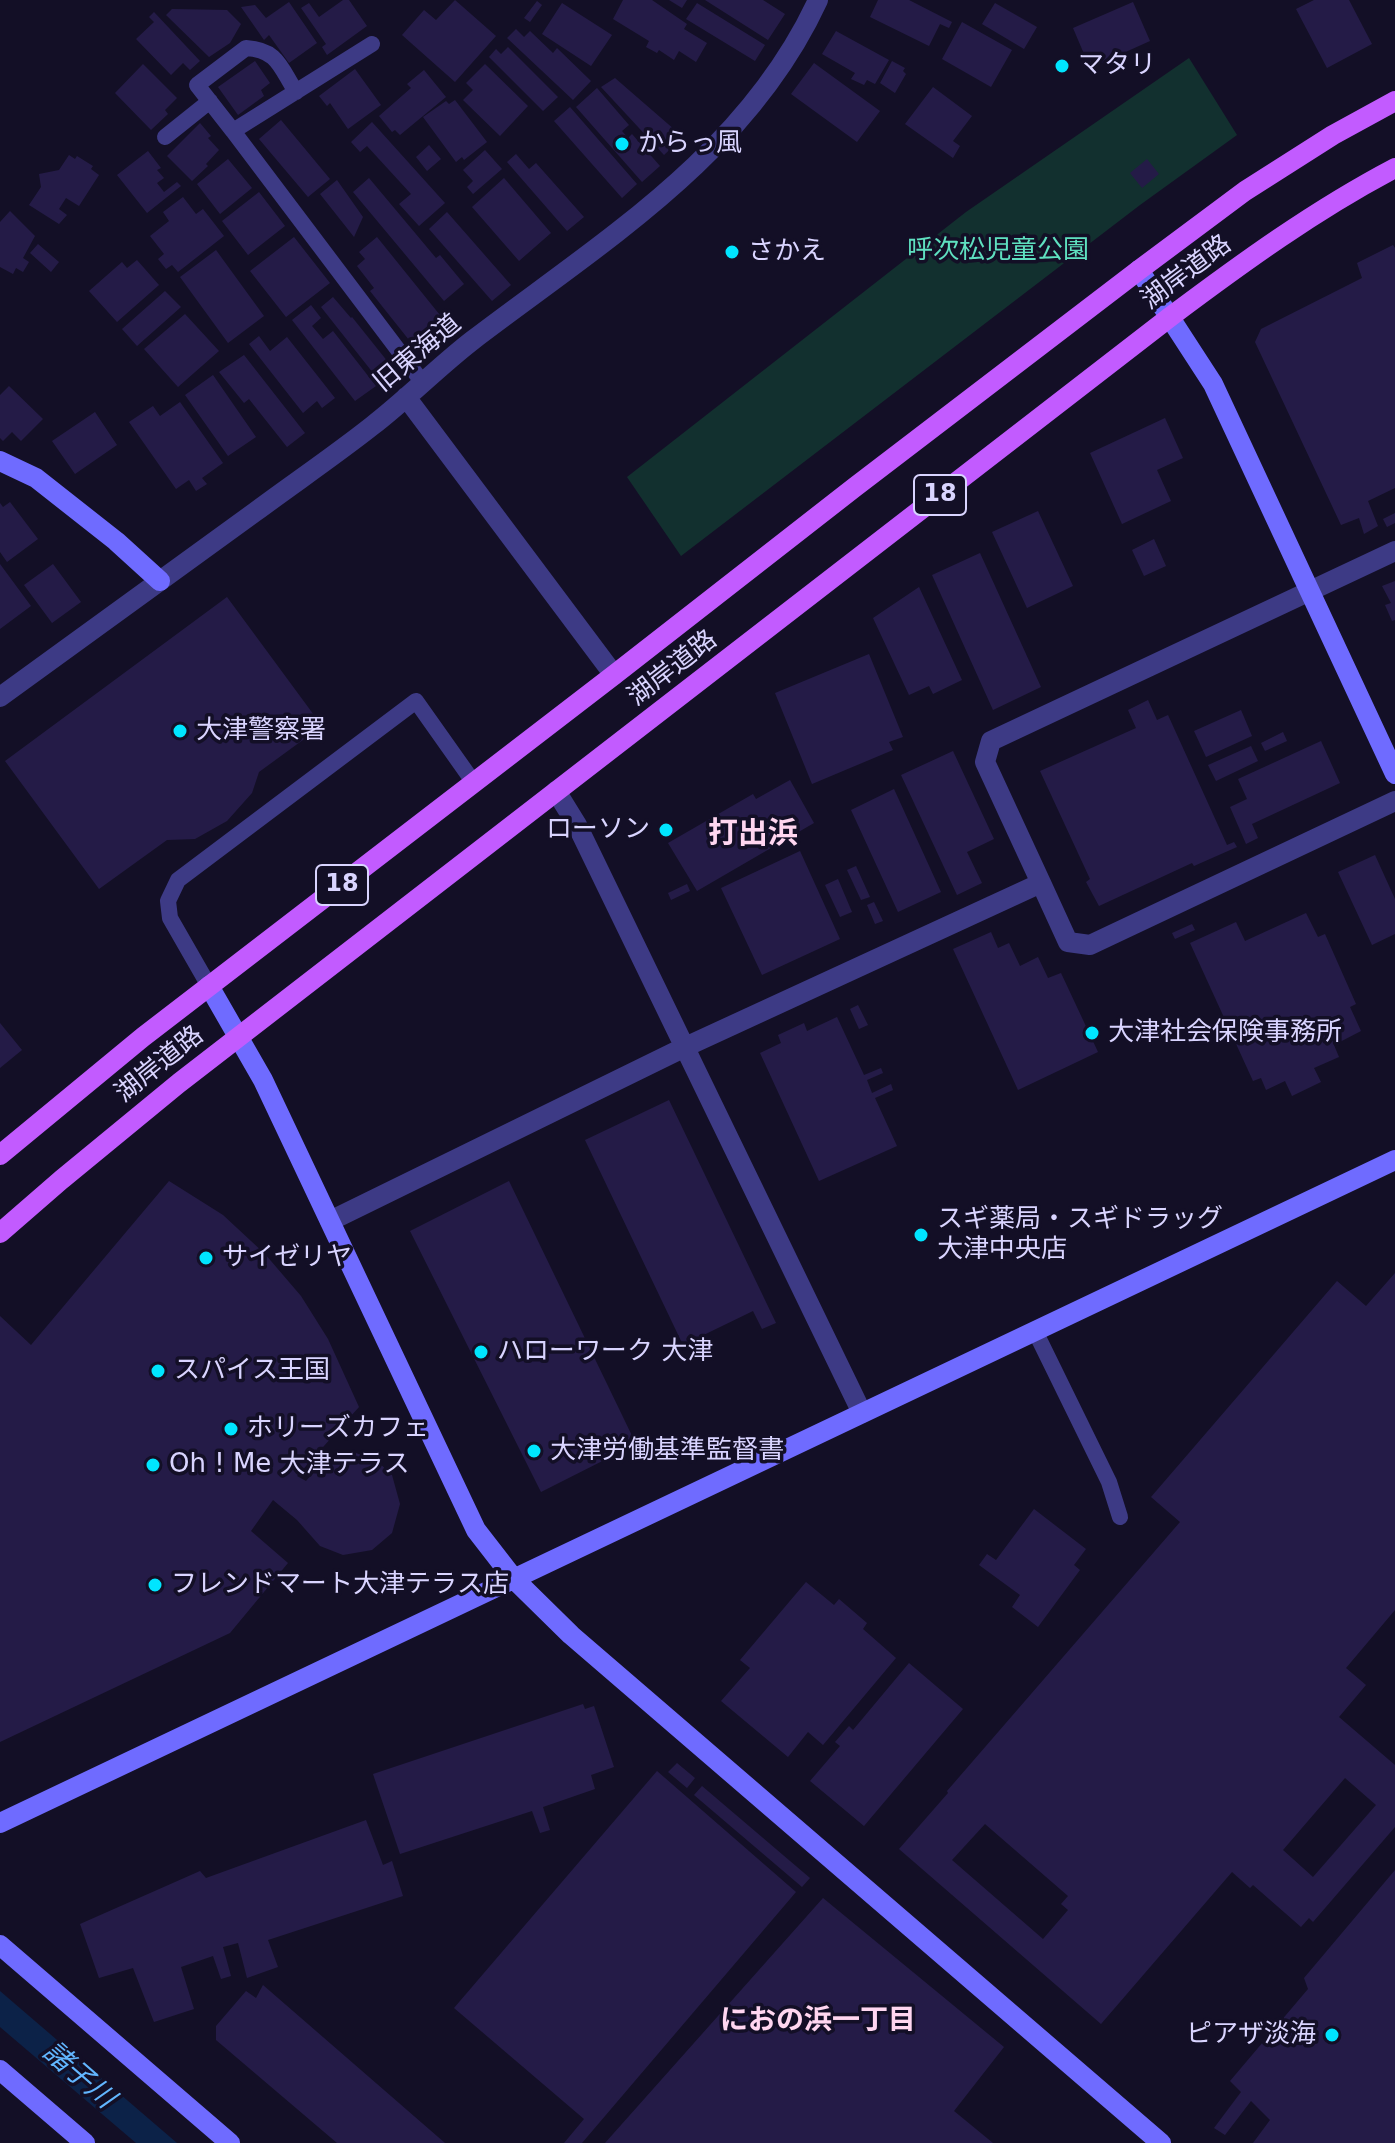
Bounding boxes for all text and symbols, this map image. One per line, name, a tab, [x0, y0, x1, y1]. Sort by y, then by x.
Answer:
place label: マタリ	[1078, 50, 1156, 82]
marker: マタリ	[1053, 57, 1071, 75]
place label: からっ風	[638, 128, 742, 160]
marker: からっ風	[613, 135, 631, 153]
street label: 湖岸道路	[1136, 229, 1238, 317]
park label: 呼次松児童公園	[907, 235, 1089, 267]
place label: さかえ	[748, 236, 826, 268]
marker: さかえ	[723, 243, 741, 261]
street label: 旧東海道	[368, 309, 468, 399]
road number: 18	[914, 475, 966, 515]
street label: 湖岸道路	[622, 625, 724, 713]
place label: 大津警察署	[196, 715, 326, 747]
marker: 大津警察署	[171, 722, 189, 740]
place label: ローソン	[546, 814, 650, 846]
district label: 打出浜	[708, 817, 798, 853]
marker: ローソン	[657, 821, 675, 839]
road number: 18	[316, 865, 368, 905]
place label: 大津社会保険事務所	[1108, 1017, 1342, 1049]
street label: 湖岸道路	[110, 1020, 210, 1110]
marker: 大津社会保険事務所	[1083, 1024, 1101, 1042]
place label: スギ薬局・スギドラッグ 大津中央店	[937, 1204, 1223, 1266]
marker: スギ薬局・スギドラッグ 大津中央店	[912, 1226, 930, 1244]
place label: サイゼリヤ	[222, 1242, 352, 1274]
marker: サイゼリヤ	[197, 1249, 215, 1267]
place label: ハローワーク 大津	[497, 1336, 713, 1368]
marker: ハローワーク 大津	[472, 1343, 490, 1361]
place label: スパイス王国	[174, 1355, 330, 1387]
marker: スパイス王国	[149, 1362, 167, 1380]
place label: ホリーズカフェ	[247, 1413, 429, 1445]
marker: ホリーズカフェ	[222, 1420, 240, 1438]
place label: 大津労働基準監督書	[550, 1435, 784, 1467]
marker: 大津労働基準監督書	[525, 1442, 543, 1460]
place label: Oh ! Me 大津テラス	[169, 1449, 410, 1481]
marker: Oh ! Me 大津テラス	[144, 1456, 162, 1474]
place label: フレンドマート大津テラス店	[171, 1569, 509, 1601]
marker: フレンドマート大津テラス店	[146, 1576, 164, 1594]
district label: におの浜一丁目	[720, 2005, 916, 2039]
place label: ピアザ淡海	[1186, 2019, 1316, 2051]
marker: ピアザ淡海	[1323, 2026, 1341, 2044]
water label: 諸子川	[35, 2036, 121, 2116]

